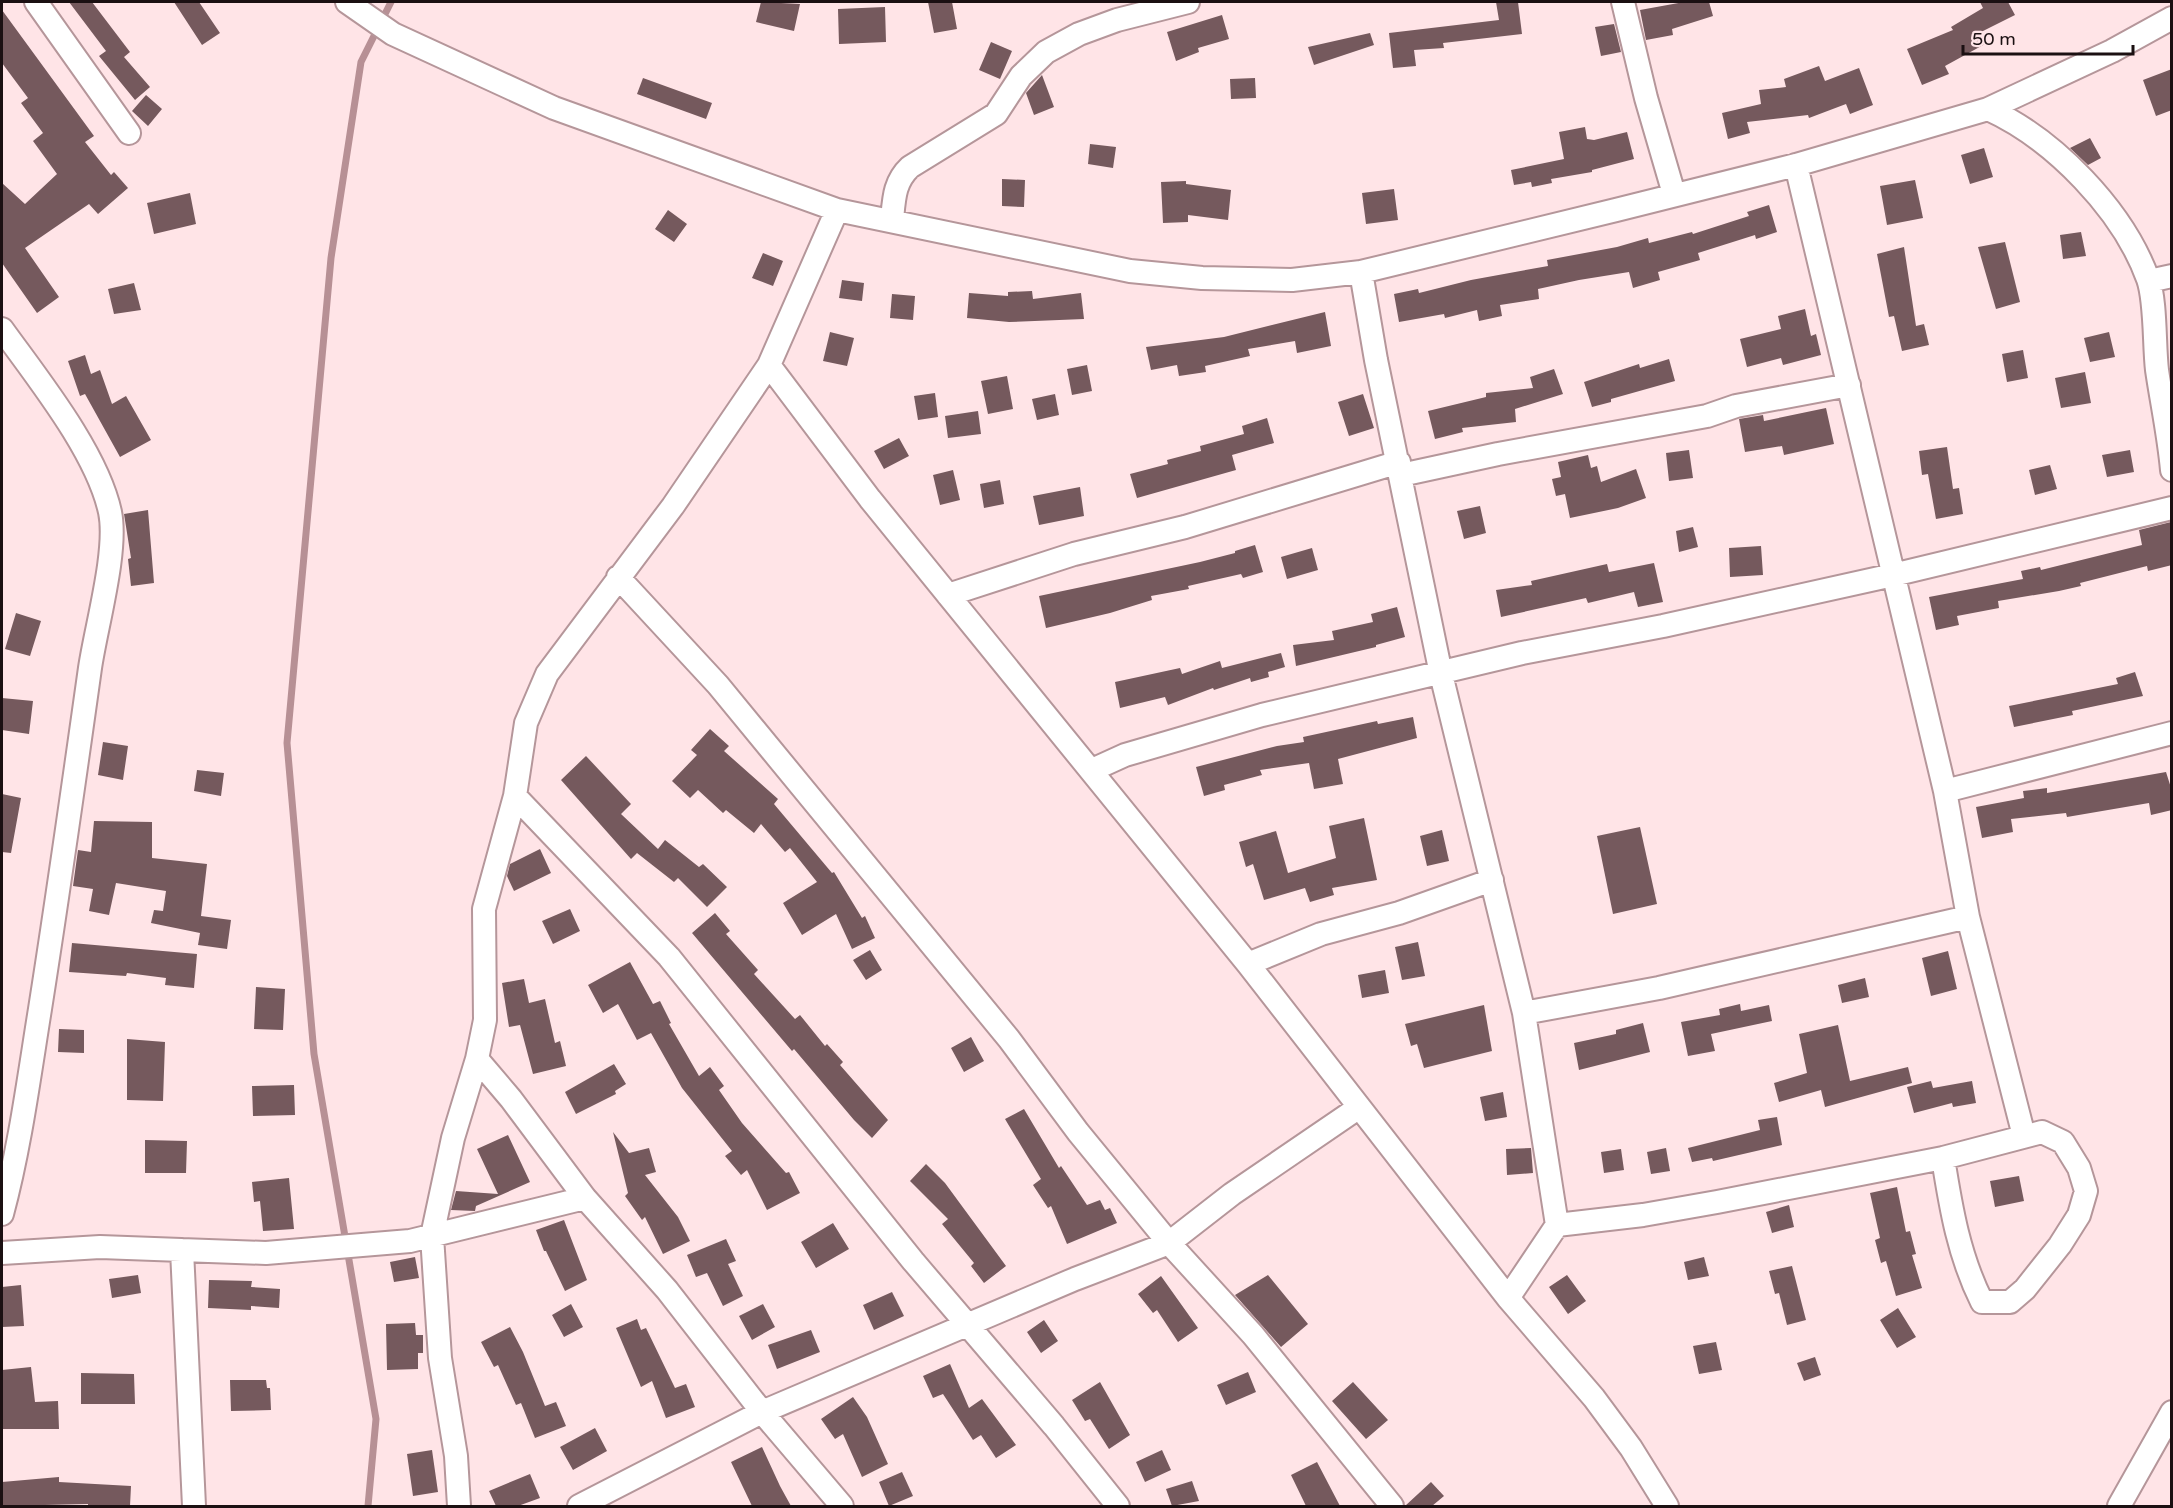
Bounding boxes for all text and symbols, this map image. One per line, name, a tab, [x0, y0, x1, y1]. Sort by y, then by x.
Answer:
scale bar	[1963, 18, 2132, 56]
text: 50 m	[1972, 28, 2016, 50]

